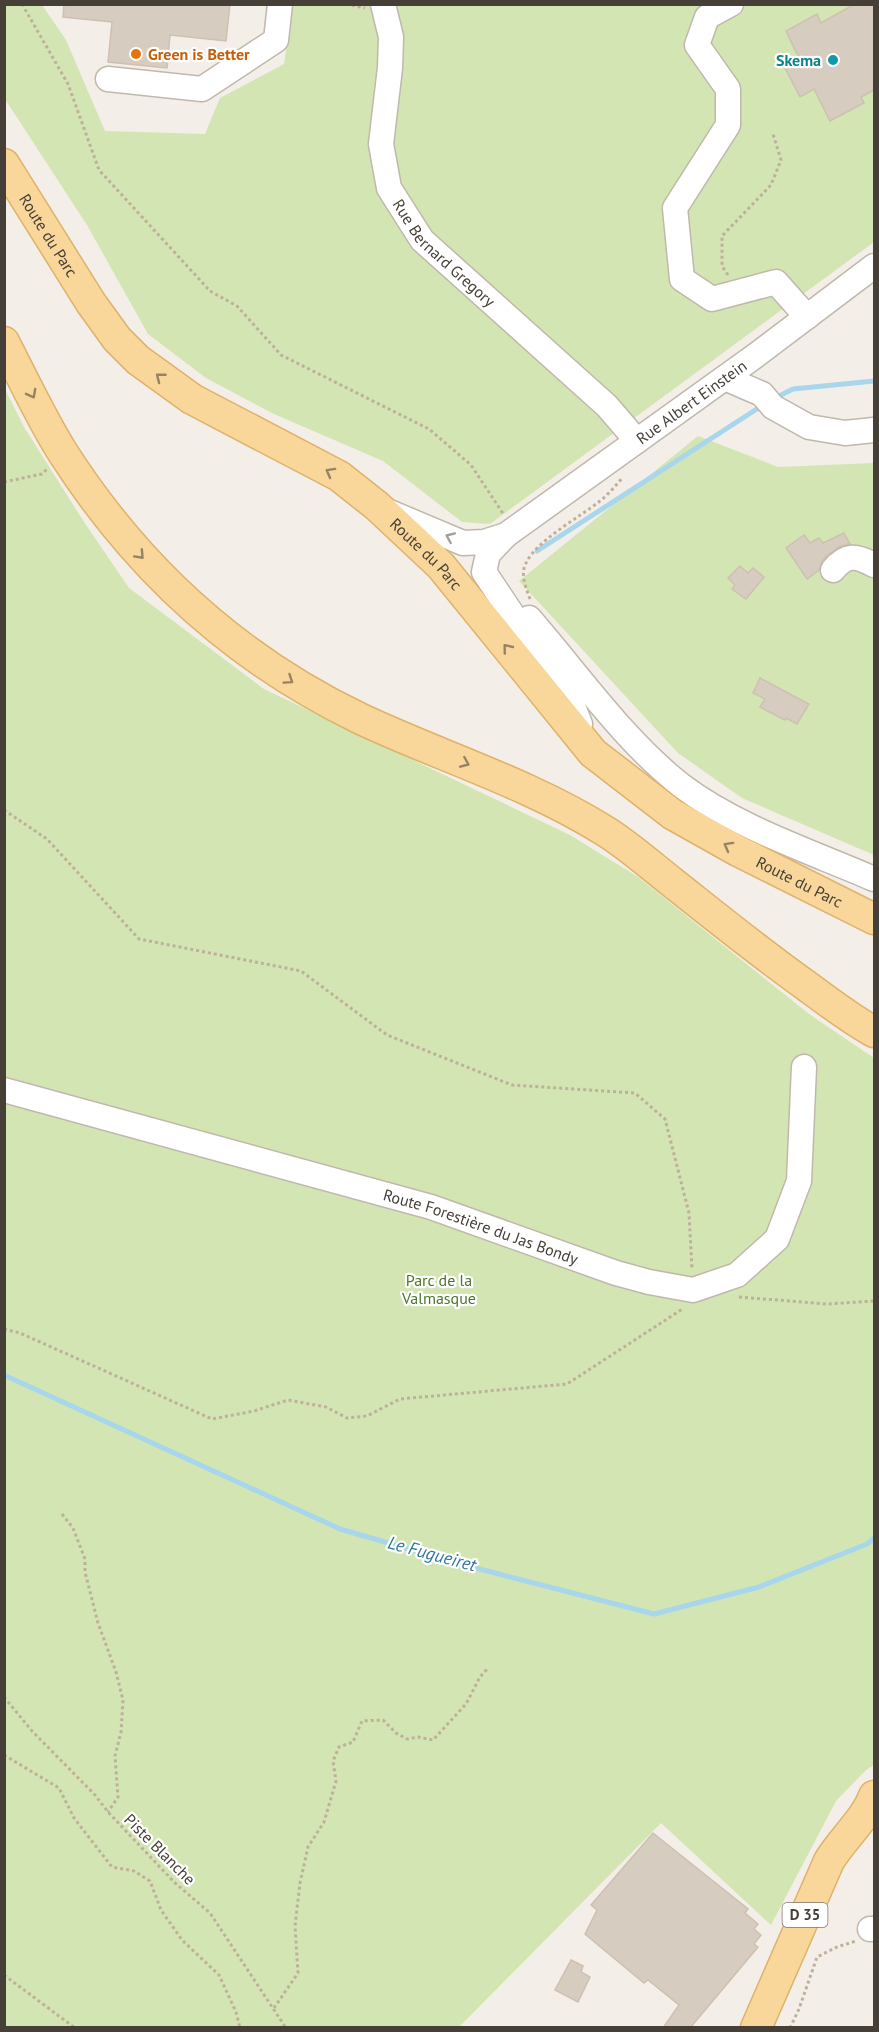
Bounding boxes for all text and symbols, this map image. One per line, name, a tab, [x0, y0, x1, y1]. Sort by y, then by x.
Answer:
place label: Green is Better	[148, 44, 250, 64]
marker: Green is Better	[129, 47, 143, 61]
place label: Skema	[776, 50, 821, 70]
marker: Skema	[826, 53, 840, 67]
street label: Route du Parc	[15, 190, 82, 280]
street label: Rue Bernard Gregory	[389, 195, 500, 311]
street label: Rue Albert Einstein	[632, 355, 750, 448]
one-way arrow	[156, 374, 167, 385]
one-way arrow	[25, 388, 36, 398]
one-way arrow	[326, 468, 337, 479]
street label: Route du Parc	[386, 514, 467, 594]
one-way arrow	[445, 532, 456, 544]
one-way arrow	[133, 548, 144, 559]
one-way arrow	[504, 644, 515, 655]
one-way arrow	[282, 673, 293, 684]
one-way arrow	[459, 755, 470, 767]
one-way arrow	[724, 841, 735, 853]
street label: Route du Parc	[753, 852, 846, 912]
street label: Route Forestière du Jas Bondy	[381, 1184, 581, 1269]
park label: Parc de la Valmasque	[401, 1270, 476, 1308]
water label: Le Fugueiret	[385, 1531, 480, 1577]
street label: Piste Blanche	[120, 1809, 200, 1889]
road number: D 35	[782, 1903, 828, 1927]

